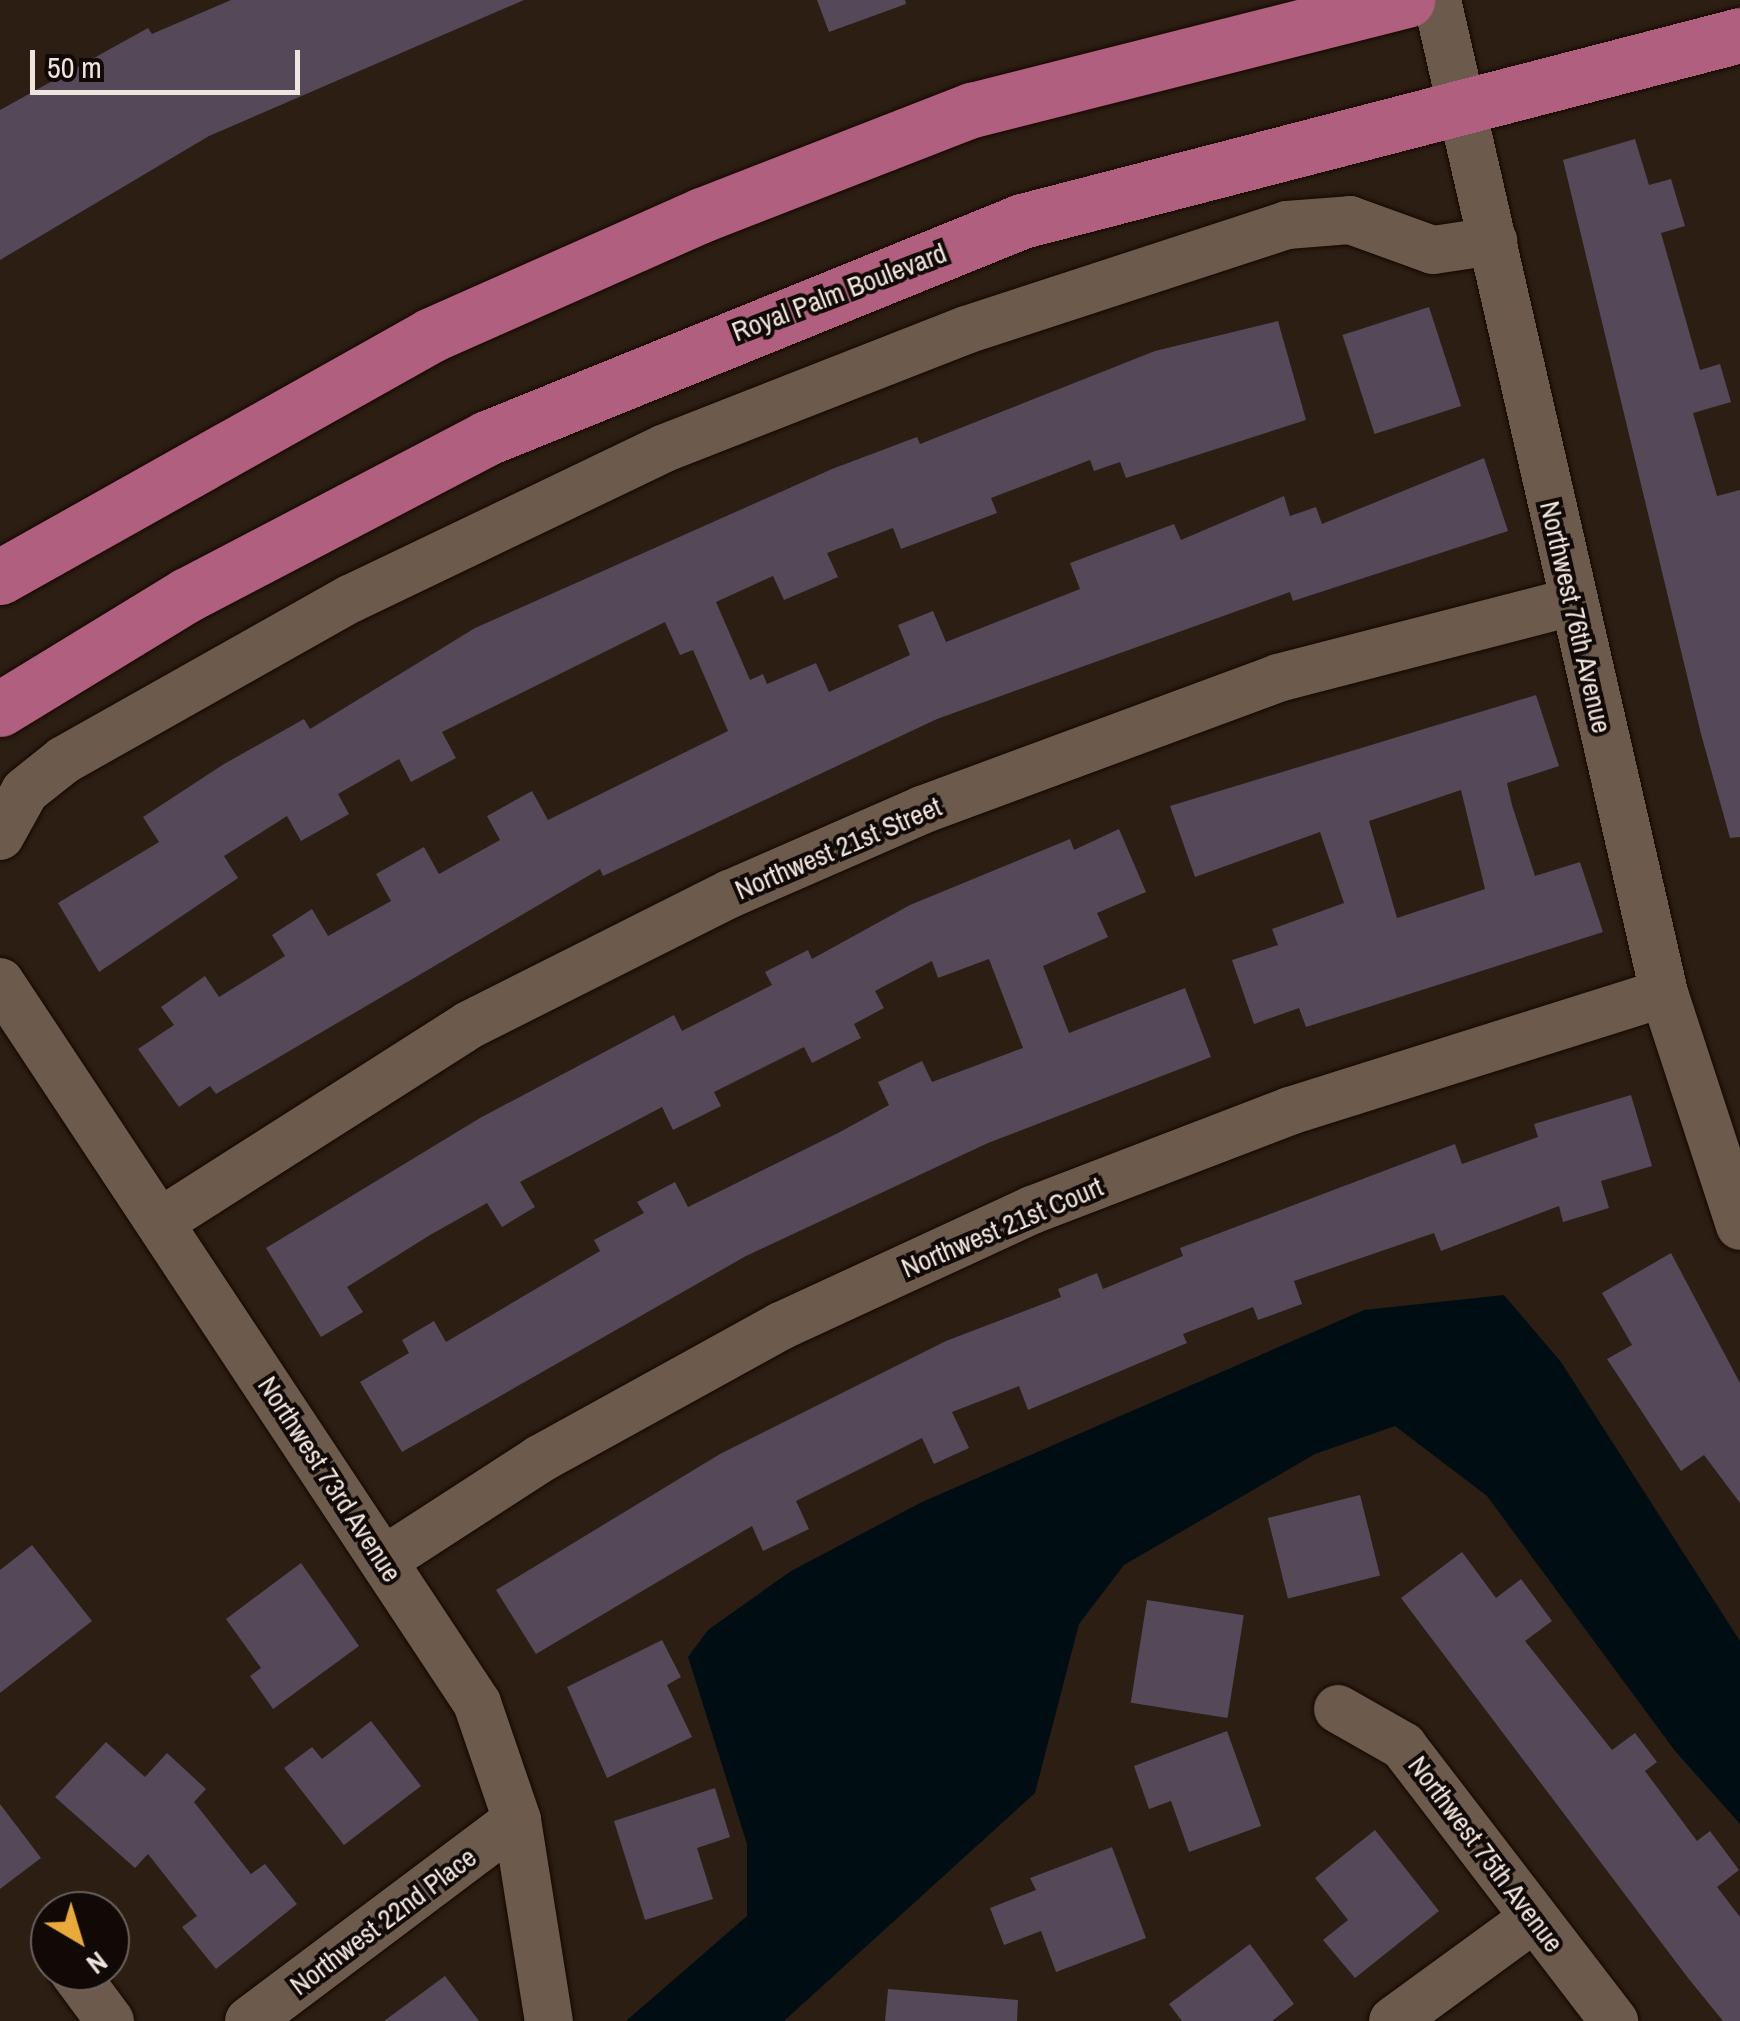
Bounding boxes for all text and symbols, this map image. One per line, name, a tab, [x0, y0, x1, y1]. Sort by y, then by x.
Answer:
scale bar	[35, 30, 305, 92]
text: 50 m	[47, 47, 102, 87]
street label: Royal Palm Boulevard	[727, 236, 951, 348]
street label: Northwest 76th Avenue	[1533, 497, 1619, 737]
street label: Northwest 21st Street	[730, 789, 946, 907]
street label: Northwest 21st Court	[896, 1169, 1108, 1285]
street label: Northwest 73rd Avenue	[251, 1369, 409, 1589]
street label: Northwest 75th Avenue	[1401, 1749, 1571, 1959]
street label: Northwest 22nd Place	[283, 1840, 483, 2002]
north arrow	[30, 1891, 130, 1991]
text: N	[79, 1943, 115, 1983]

